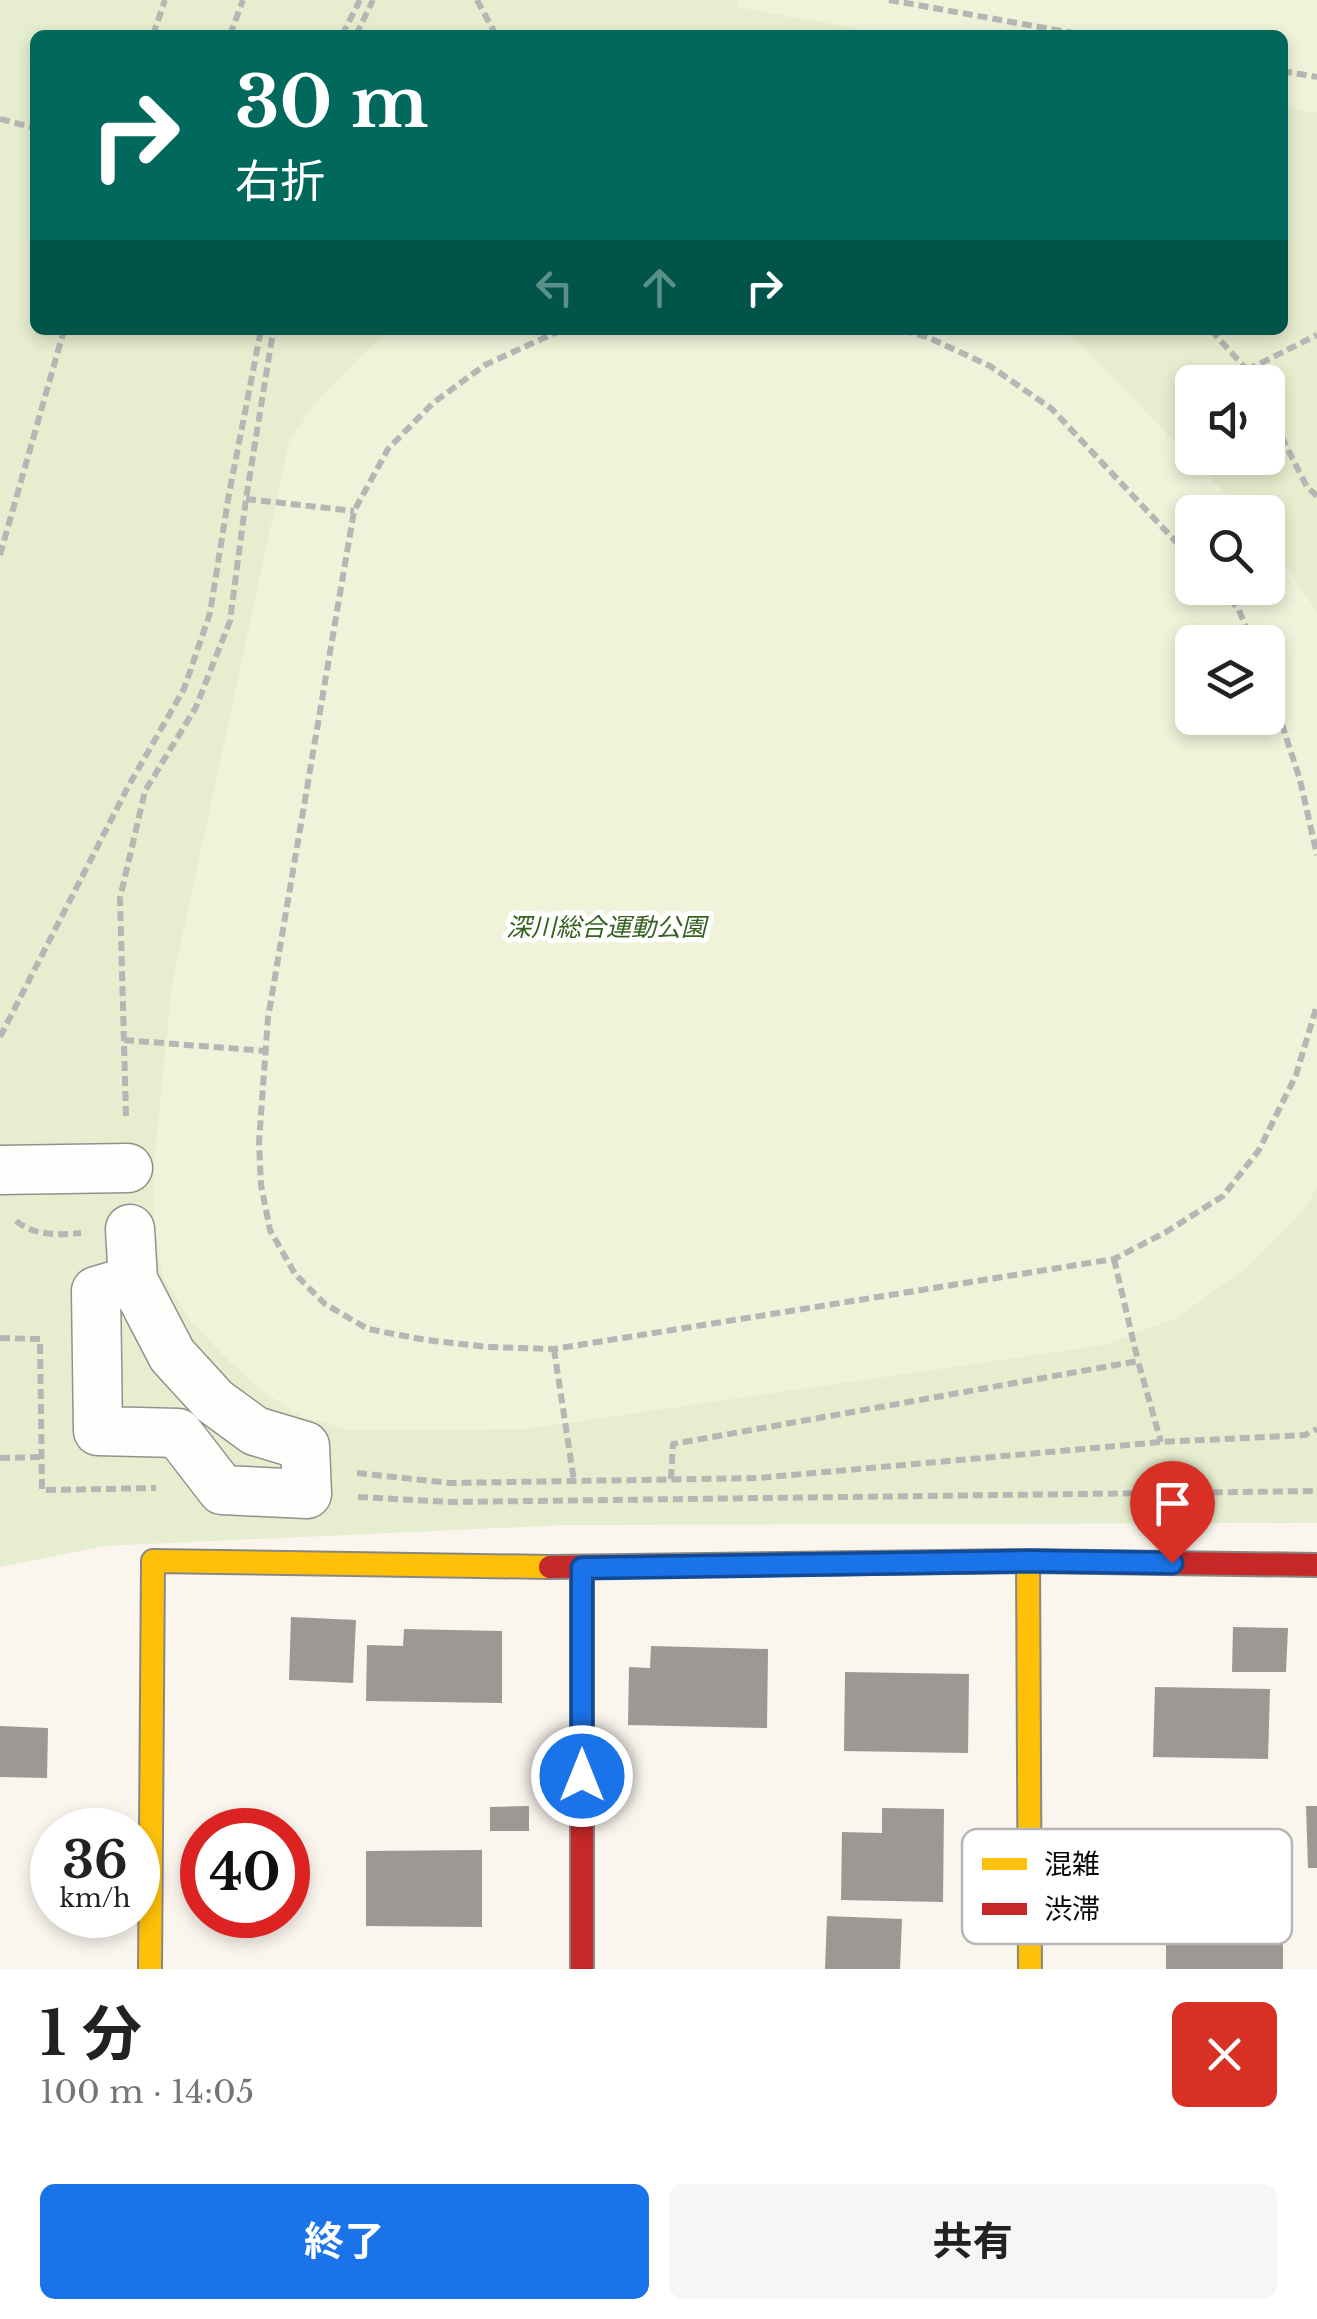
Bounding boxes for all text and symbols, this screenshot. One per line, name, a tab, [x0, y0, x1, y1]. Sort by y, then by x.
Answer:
text: 30 m	[235, 59, 428, 146]
icon: right	[70, 70, 200, 200]
text: 右折	[235, 153, 325, 209]
icon: left	[527, 260, 582, 315]
icon: ahead	[632, 260, 687, 315]
icon: right	[737, 260, 792, 315]
map controls	[1175, 365, 1285, 735]
button: sound	[1175, 365, 1285, 475]
button: search	[1175, 495, 1285, 605]
button: layers	[1175, 625, 1285, 735]
park label: 深川総合運動公園	[506, 912, 709, 943]
pin	[1130, 1461, 1215, 1564]
icon: arrive	[1145, 1476, 1200, 1531]
position arrow	[530, 1724, 634, 1828]
speed limit sign: 40	[180, 1808, 310, 1938]
text: 36	[62, 1829, 128, 1892]
legend	[962, 1829, 1292, 1944]
text: 混雑	[1044, 1847, 1100, 1882]
text: km/h	[60, 1883, 130, 1914]
text: 渋滞	[1044, 1892, 1100, 1927]
text: 1 分	[40, 1997, 142, 2071]
button: close	[1172, 2002, 1277, 2107]
text: 100 m · 14:05	[40, 2072, 254, 2112]
button: 終了	[40, 2184, 649, 2299]
button: 共有	[669, 2184, 1277, 2299]

